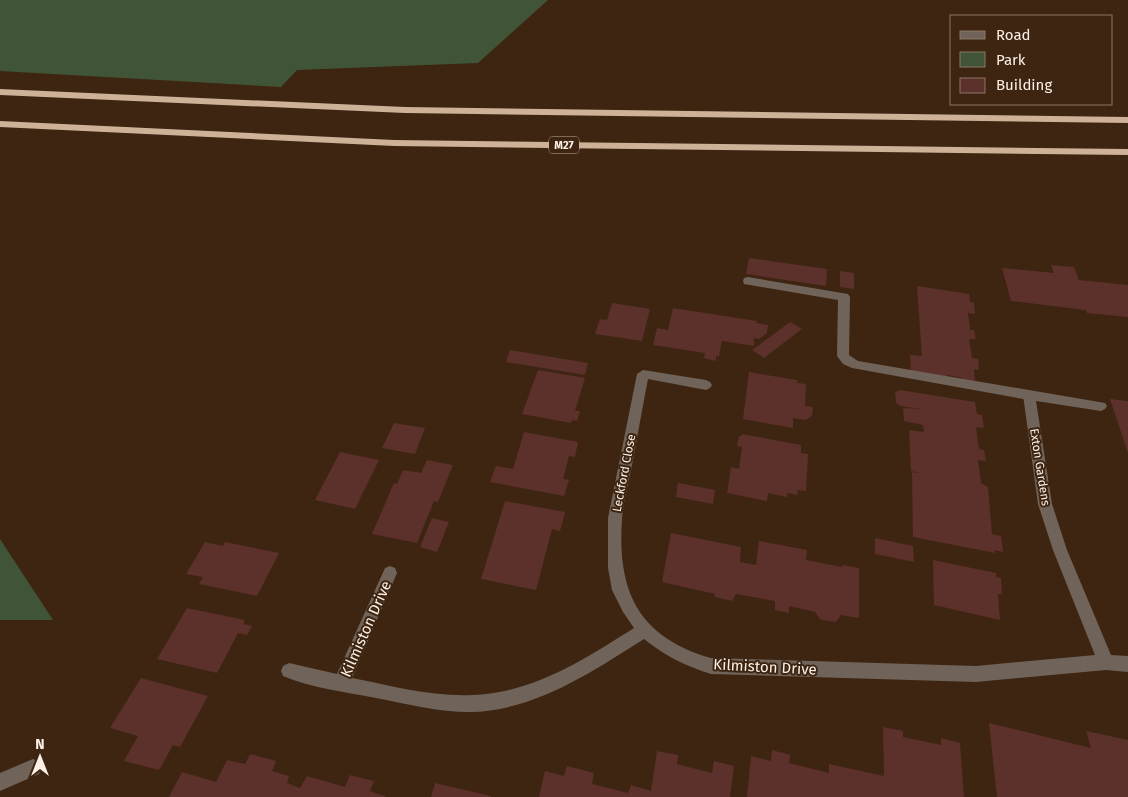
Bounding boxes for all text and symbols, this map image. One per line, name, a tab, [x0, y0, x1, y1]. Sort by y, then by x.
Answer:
legend	[950, 15, 1113, 105]
text: Road	[996, 26, 1031, 44]
text: Park	[996, 51, 1026, 69]
text: Building	[996, 76, 1052, 94]
road number: M27	[549, 136, 579, 154]
street label: Exton Gardens	[1027, 427, 1053, 507]
street label: Leckford Close	[610, 433, 638, 513]
street label: Kilmiston Drive	[337, 578, 395, 680]
street label: Kilmiston Drive	[713, 655, 817, 679]
north arrow	[15, 732, 65, 782]
text: N	[35, 736, 45, 753]

